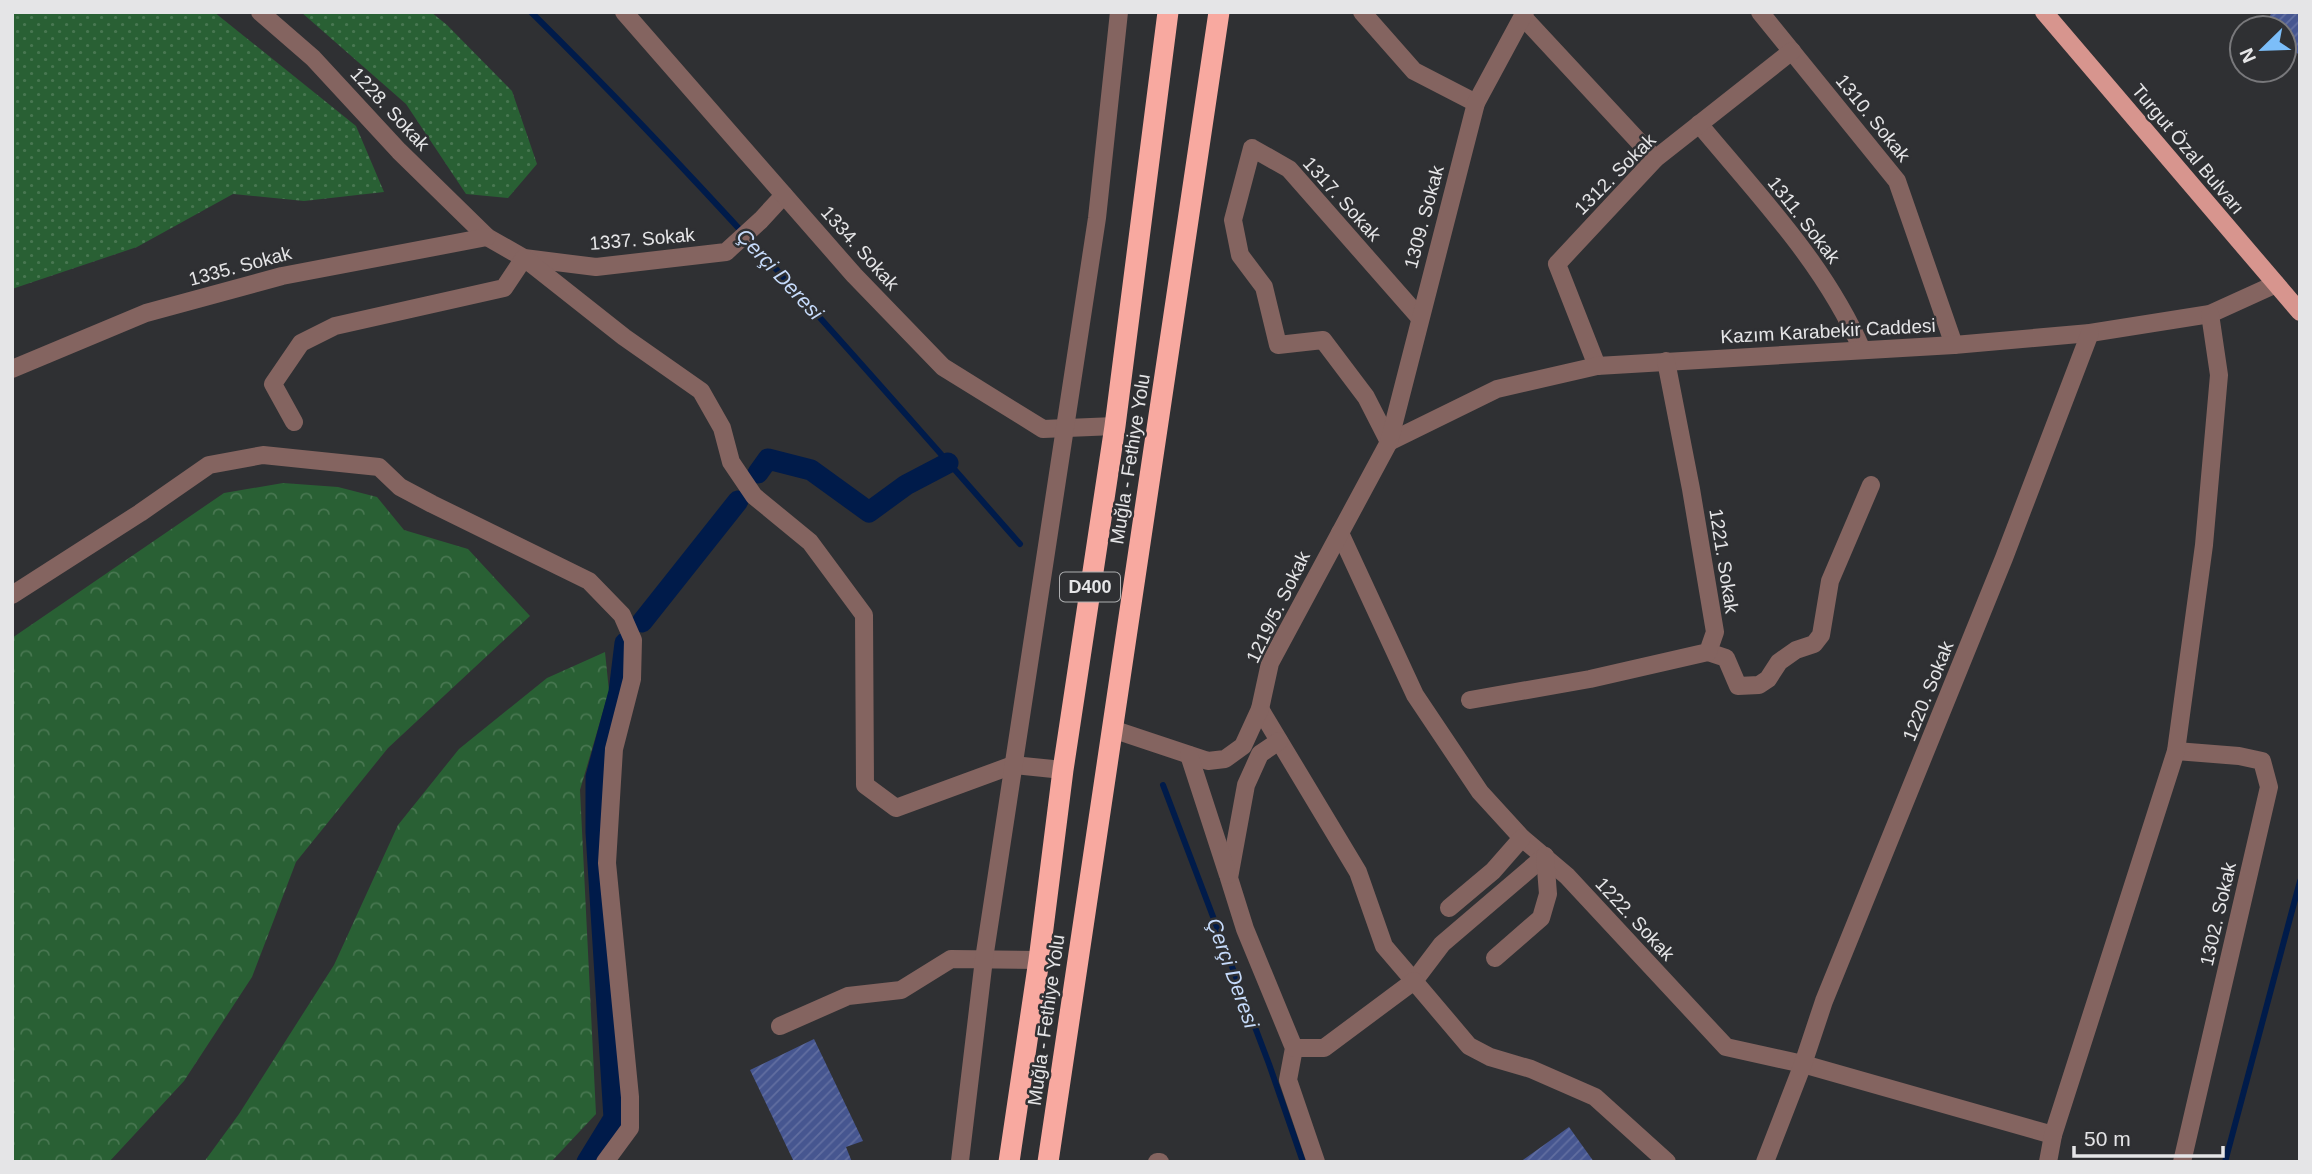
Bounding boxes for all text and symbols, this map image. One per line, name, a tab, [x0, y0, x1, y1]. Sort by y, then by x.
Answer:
north arrow	[2228, 14, 2298, 84]
text: N	[2235, 45, 2260, 66]
street label: 1228. Sokak	[346, 63, 434, 155]
street label: 1310. Sokak	[1832, 70, 1915, 166]
street label: Turgut Özal Bulvarı	[2128, 80, 2248, 218]
street label: 1312. Sokak	[1570, 129, 1660, 219]
street label: 1317. Sokak	[1299, 153, 1385, 246]
street label: 1309. Sokak	[1400, 163, 1448, 271]
street label: 1311. Sokak	[1764, 172, 1845, 268]
street label: 1334. Sokak	[817, 202, 903, 295]
street label: 1337. Sokak	[588, 224, 696, 254]
water label: Çerçi Deresi	[732, 224, 829, 325]
street label: 1335. Sokak	[186, 242, 294, 290]
street label: Kazım Karabekir Caddesi	[1720, 315, 1936, 347]
street label: Muğla - Fethiye Yolu	[1106, 372, 1154, 546]
street label: 1221. Sokak	[1705, 507, 1743, 615]
street label: 1219/5. Sokak	[1242, 547, 1314, 666]
road number: D400	[1060, 572, 1120, 602]
street label: 1220. Sokak	[1898, 638, 1958, 744]
street label: 1302. Sokak	[2196, 860, 2240, 968]
street label: 1222. Sokak	[1591, 873, 1679, 965]
water label: Çerçi Deresi	[1202, 915, 1264, 1032]
street label: Muğla - Fethiye Yolu	[1024, 933, 1068, 1107]
scale bar	[2074, 1114, 2223, 1158]
text: 50 m	[2084, 1127, 2131, 1150]

